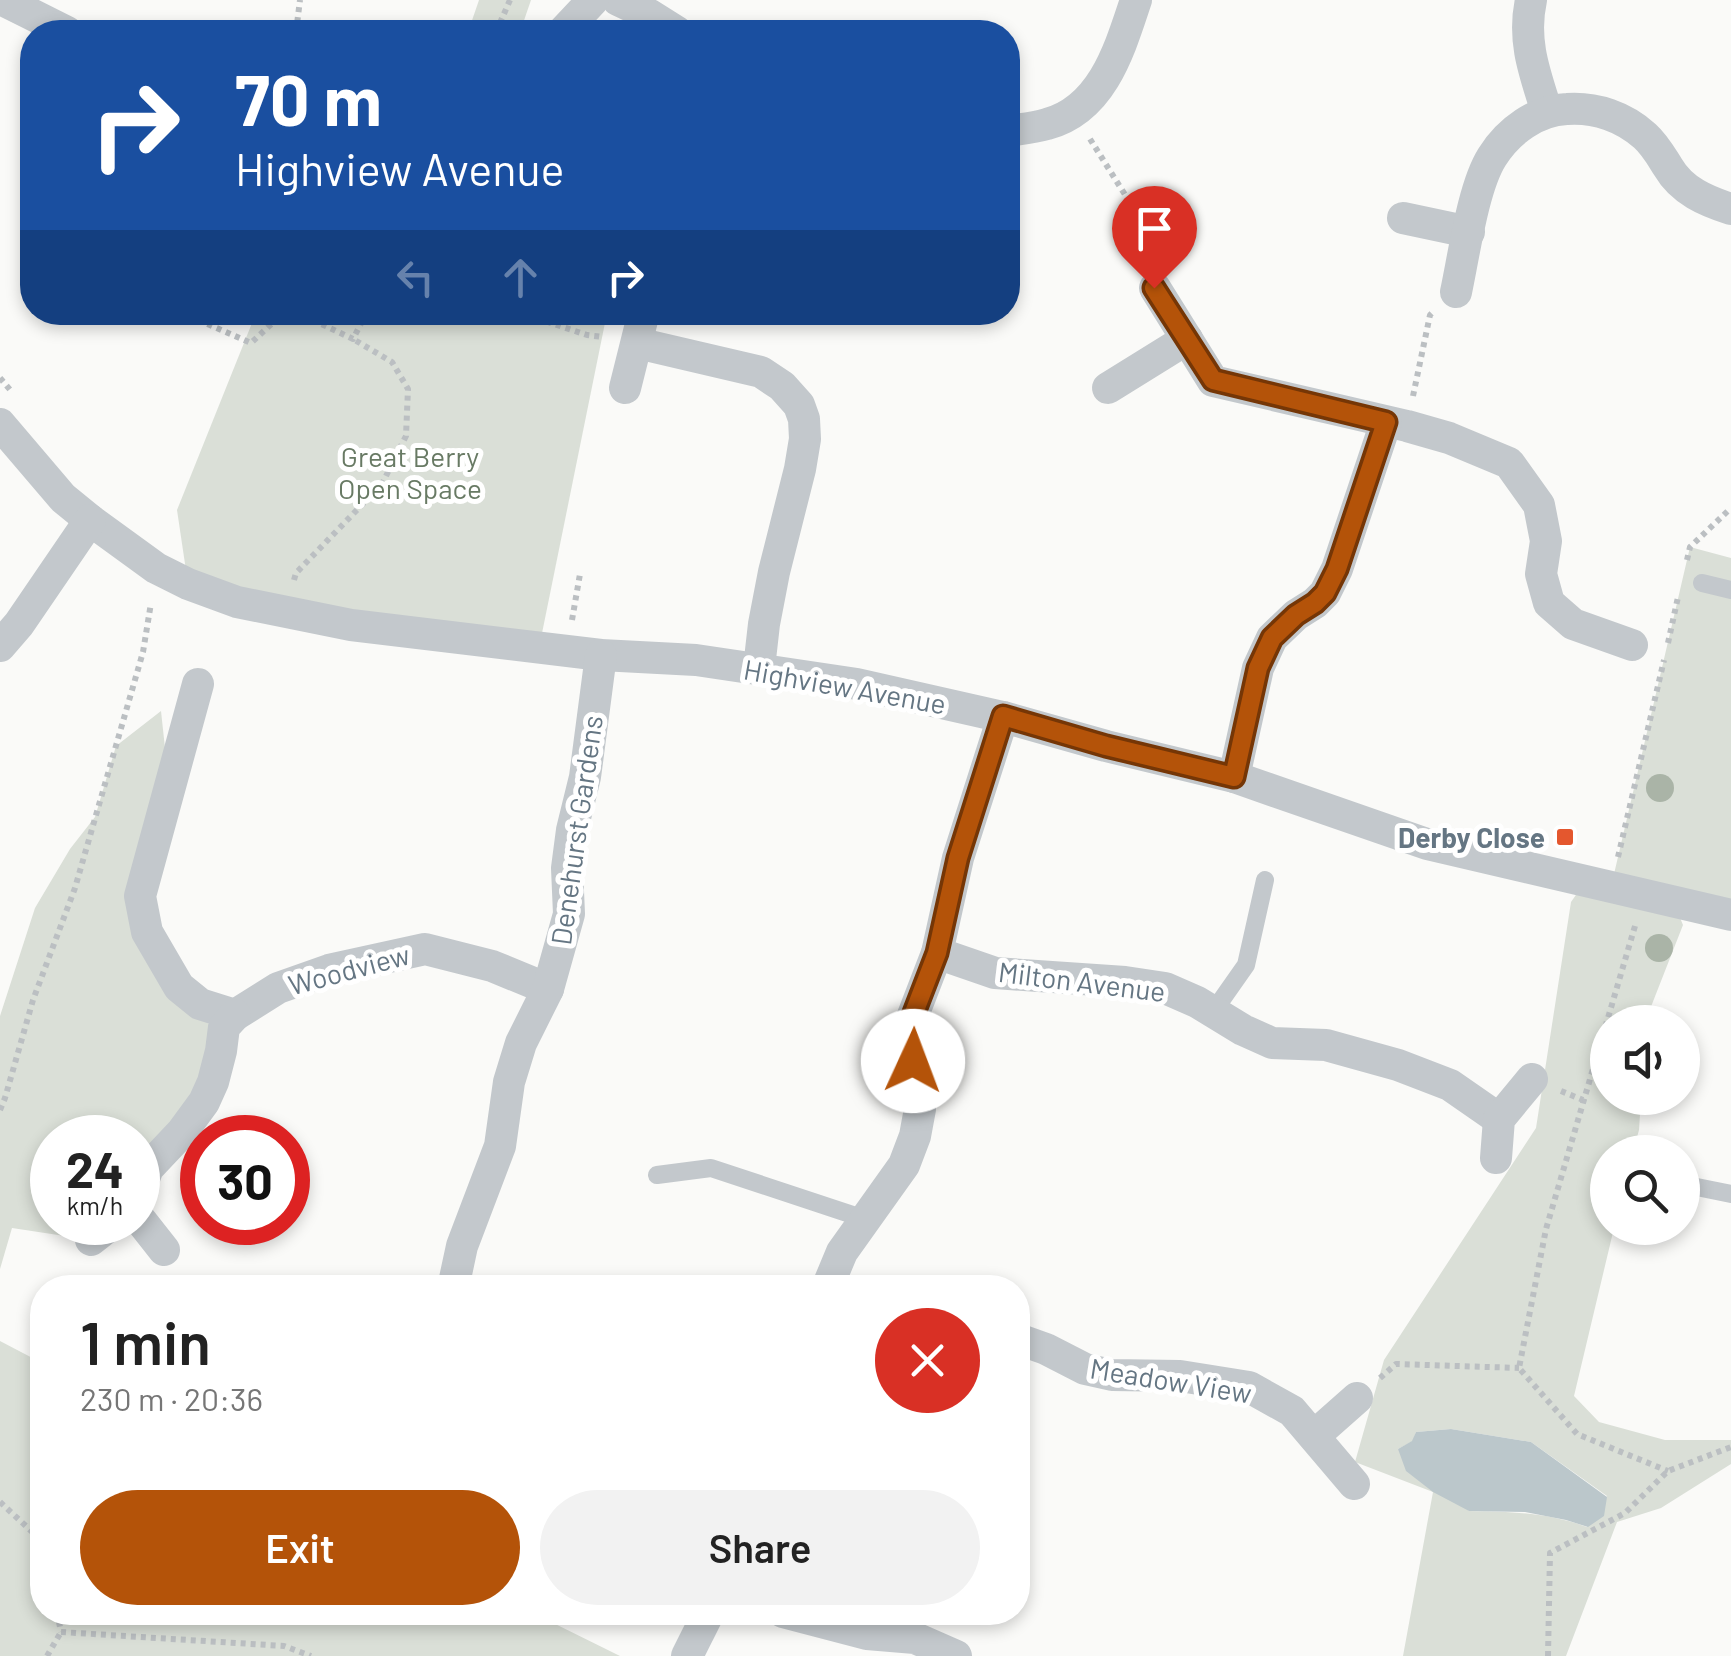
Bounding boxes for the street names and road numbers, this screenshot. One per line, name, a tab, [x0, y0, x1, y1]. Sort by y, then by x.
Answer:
street label: Highview Avenue	[741, 651, 949, 721]
street label: Denehurst Gardens	[543, 713, 609, 947]
street label: Woodview	[285, 937, 413, 1001]
street label: Milton Avenue	[996, 954, 1168, 1008]
street label: Meadow View	[1088, 1350, 1254, 1410]

